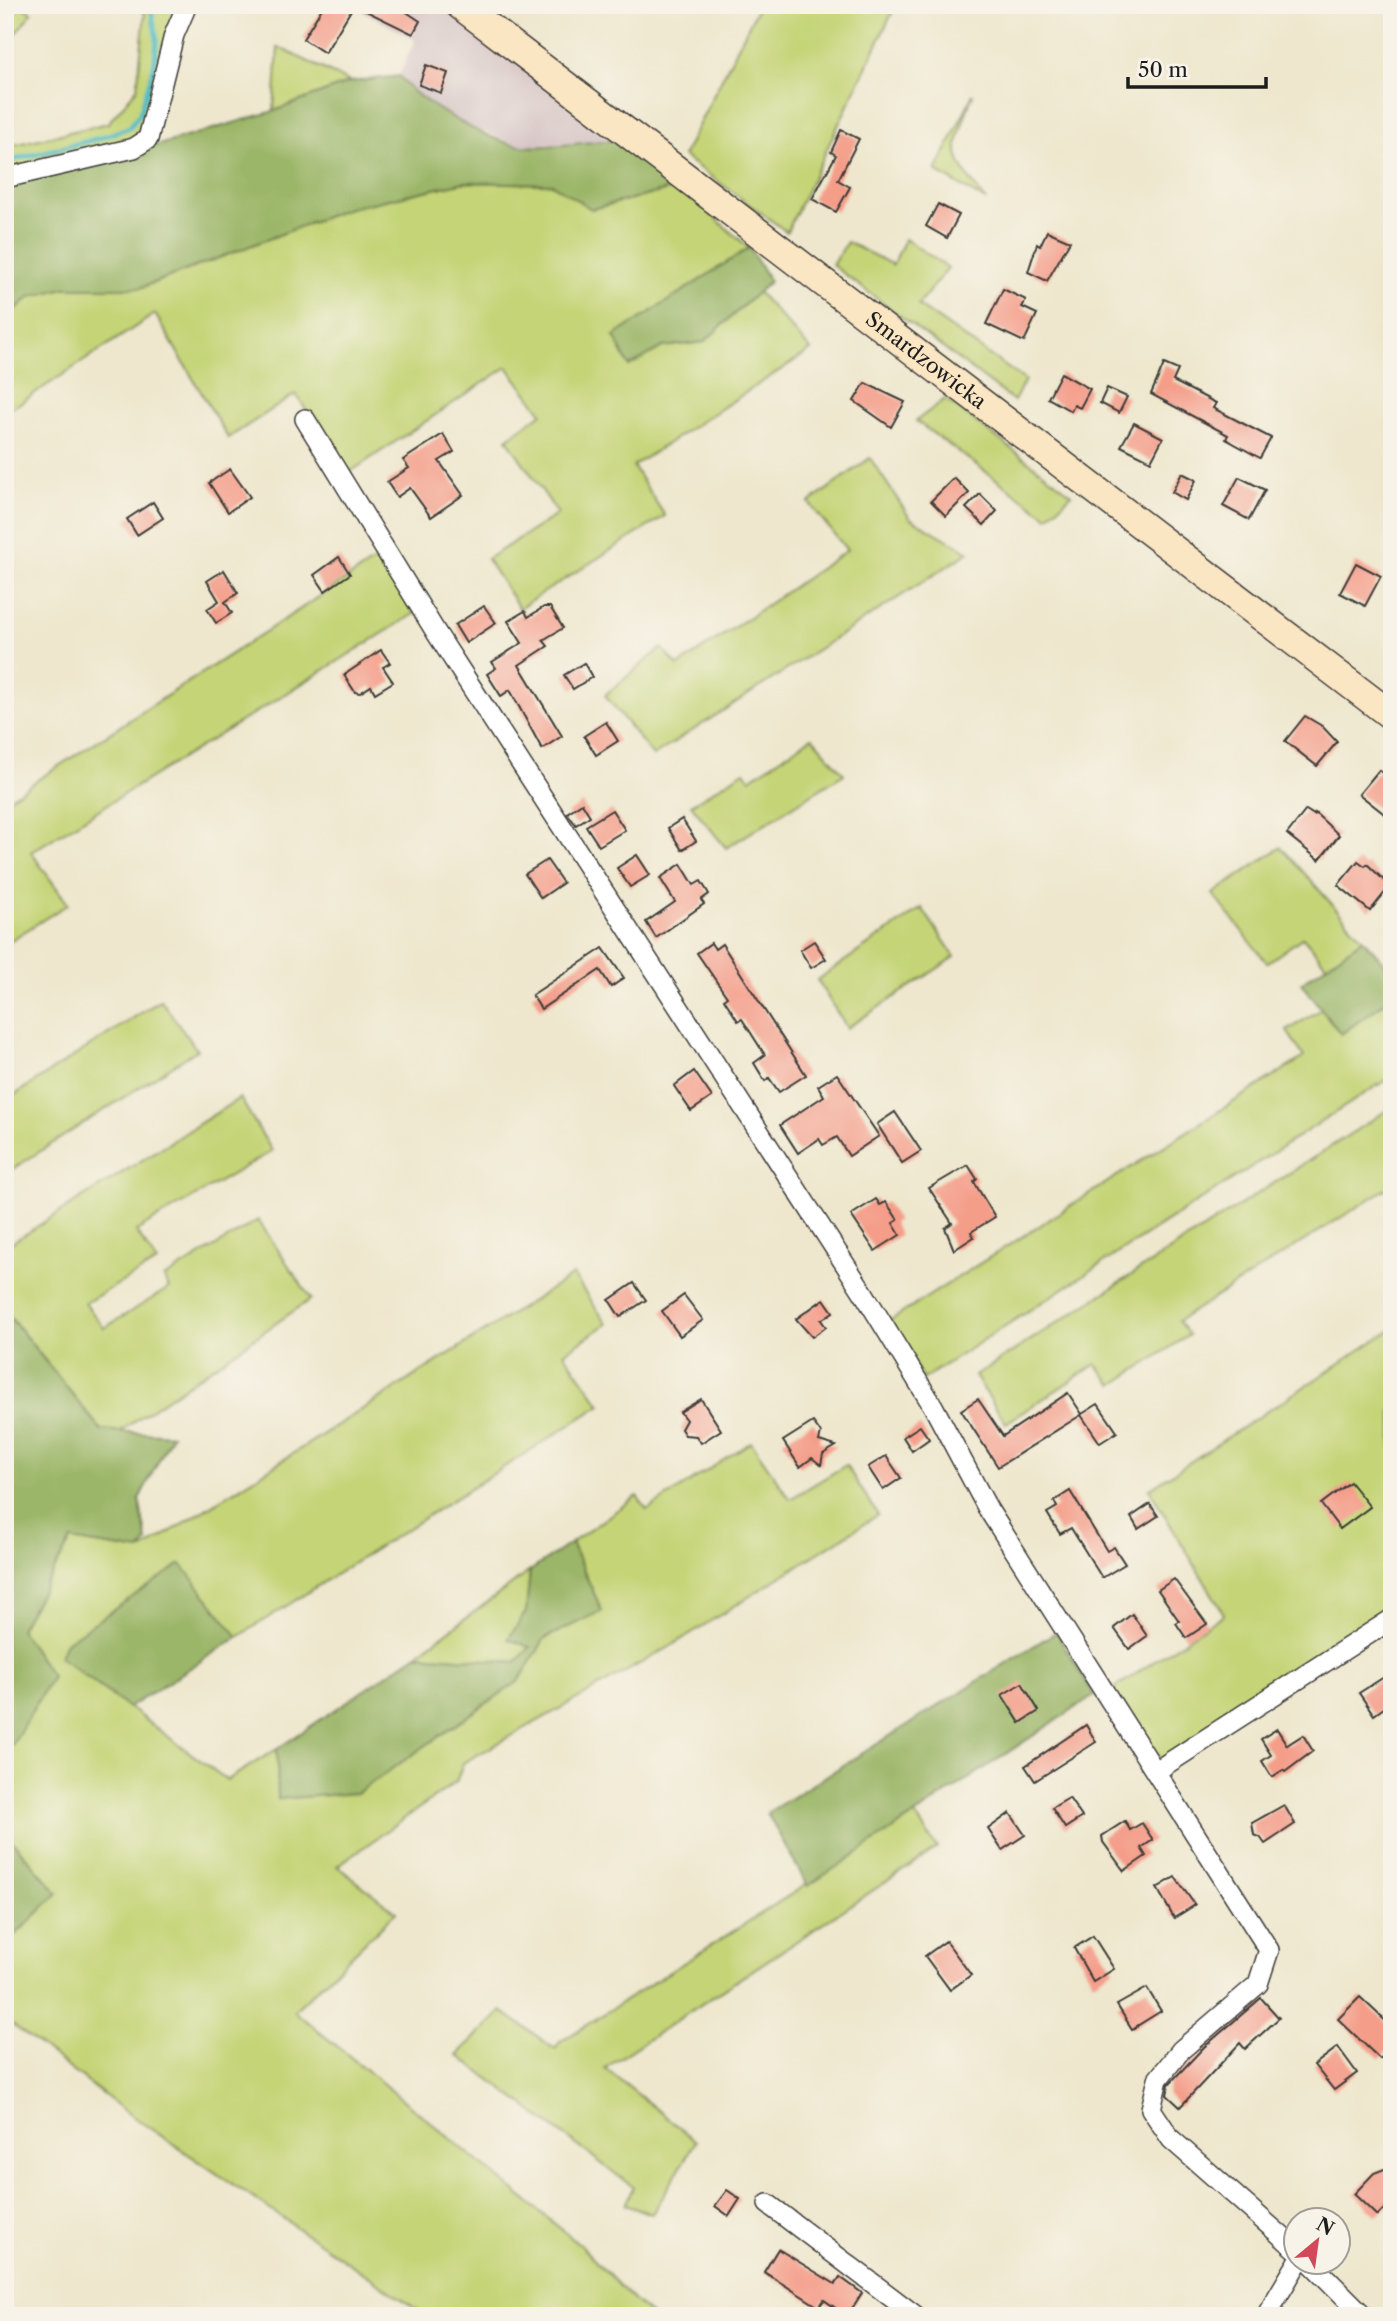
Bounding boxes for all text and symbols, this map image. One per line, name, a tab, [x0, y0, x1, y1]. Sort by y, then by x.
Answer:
scale bar	[1128, 46, 1266, 90]
text: 50 m	[1138, 57, 1188, 82]
street label: Smardzowicka	[861, 306, 992, 415]
north arrow	[1282, 2206, 1352, 2276]
text: N	[1312, 2213, 1338, 2241]

